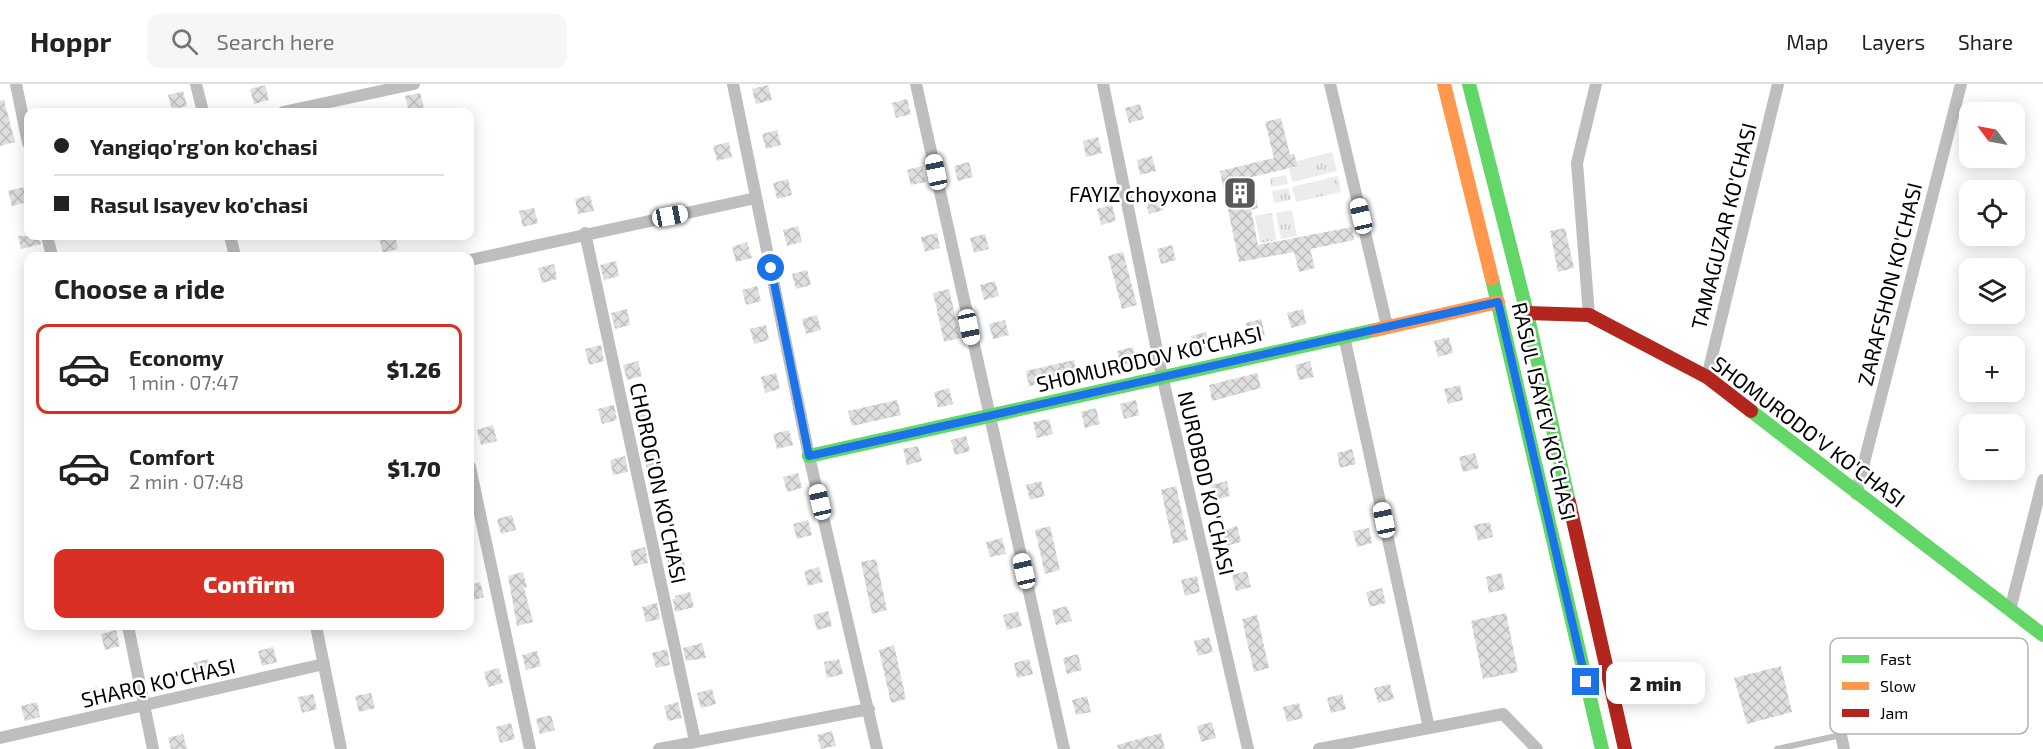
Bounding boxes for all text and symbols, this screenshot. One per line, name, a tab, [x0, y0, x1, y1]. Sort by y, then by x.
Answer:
search box	[147, 14, 567, 68]
text: Hoppr	[30, 24, 111, 58]
icon: search	[168, 25, 201, 58]
text: Search here	[216, 28, 335, 54]
text: Map	[1786, 29, 1828, 54]
text: Layers	[1861, 29, 1925, 54]
text: Share	[1958, 29, 2013, 54]
north arrow	[1959, 102, 2025, 168]
map controls	[1959, 102, 2025, 480]
street label: TAMAGUZAR KO'CHASI	[1685, 120, 1761, 332]
text: Yangiqo'rg'on ko'chasi	[90, 133, 318, 159]
car	[923, 153, 949, 191]
building icon: FAYIZ choyxona	[1222, 175, 1258, 211]
street label: ZARAFSHON KO'CHASI	[1852, 180, 1926, 388]
button: locate	[1959, 180, 2025, 246]
place label: FAYIZ choyxona	[1069, 181, 1217, 206]
text: Rasul Isayev ko'chasi	[90, 191, 308, 217]
car	[1348, 196, 1374, 236]
car	[651, 204, 689, 228]
route start	[757, 254, 784, 281]
button: layers	[1959, 258, 2025, 324]
text: Choose a ride	[54, 272, 225, 304]
street label: RASUL ISAYEV KO'CHASI	[1508, 299, 1582, 523]
car	[956, 308, 982, 346]
street label: SHOMURODOV KO'CHASI	[1034, 320, 1264, 396]
button: +	[1959, 336, 2025, 402]
icon: car	[57, 342, 111, 396]
text: Economy	[129, 344, 224, 370]
street label: SHOMURODO'V KO'CHASI	[1708, 350, 1910, 512]
text: $1.26	[386, 356, 441, 382]
text: 1 min · 07:47	[129, 370, 239, 394]
street label: CHOROG'ON KO'CHASI	[625, 380, 693, 586]
street label: NUROBOD KO'CHASI	[1174, 389, 1240, 577]
button: −	[1959, 414, 2025, 480]
icon: car	[57, 441, 111, 495]
text: Comfort	[129, 443, 214, 469]
text: $1.70	[387, 455, 441, 481]
text: 2 min · 07:48	[129, 469, 244, 493]
car	[807, 482, 833, 522]
car	[1371, 501, 1397, 539]
button: Confirm	[54, 549, 444, 618]
car	[1011, 551, 1037, 591]
legend	[1830, 638, 2028, 734]
text: Fast	[1880, 649, 1911, 668]
street label: SHARQ KO'CHASI	[79, 652, 238, 713]
callout: 2 min	[1607, 661, 1706, 703]
route end	[1572, 668, 1599, 695]
text: 2 min	[1630, 671, 1681, 695]
text: Slow	[1880, 676, 1916, 695]
text: Jam	[1880, 703, 1908, 722]

